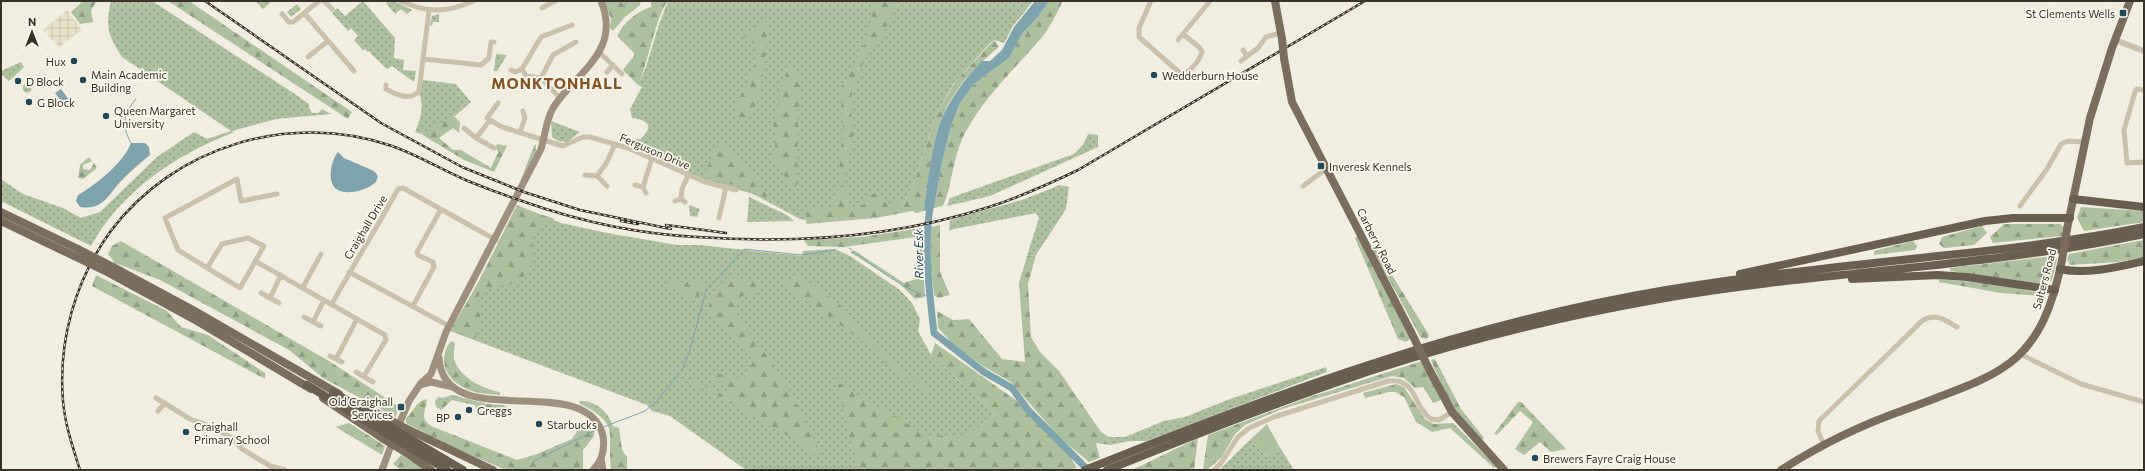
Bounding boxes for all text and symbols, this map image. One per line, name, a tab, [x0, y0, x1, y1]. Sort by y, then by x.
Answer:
place label: St Clements Wells	[2026, 7, 2115, 20]
marker: St Clements Wells	[2118, 8, 2128, 18]
north arrow	[12, 12, 52, 52]
text: N	[28, 15, 36, 28]
place label: Hux	[46, 55, 66, 68]
marker: Hux	[69, 56, 79, 66]
place label: Main Academic Building	[91, 68, 167, 94]
place label: Wedderburn House	[1162, 69, 1259, 82]
marker: Wedderburn House	[1149, 70, 1159, 80]
district label: MONKTONHALL	[491, 74, 623, 92]
place label: D Block	[26, 75, 64, 88]
marker: Main Academic Building	[78, 75, 88, 85]
marker: D Block	[13, 76, 23, 86]
place label: G Block	[37, 96, 75, 109]
marker: G Block	[24, 97, 34, 107]
place label: Queen Margaret University	[114, 104, 196, 130]
marker: Queen Margaret University	[101, 111, 111, 121]
street label: Ferguson Drive	[618, 130, 692, 172]
place label: Inveresk Kennels	[1329, 160, 1412, 173]
marker: Inveresk Kennels	[1316, 161, 1326, 171]
street label: Craighall Drive	[341, 192, 389, 262]
street label: Carberry Road	[1355, 206, 1399, 276]
water label: River Esk	[911, 229, 925, 279]
street label: Salters Road	[2030, 247, 2058, 311]
place label: Old Craighall Services	[329, 395, 393, 421]
marker: Old Craighall Services	[396, 402, 406, 412]
place label: Greggs	[477, 404, 512, 417]
marker: Greggs	[464, 405, 474, 415]
place label: BP	[436, 411, 450, 424]
marker: BP	[453, 412, 463, 422]
place label: Starbucks	[547, 418, 597, 431]
marker: Starbucks	[534, 419, 544, 429]
place label: Craighall Primary School	[194, 420, 270, 446]
marker: Craighall Primary School	[181, 427, 191, 437]
place label: Brewers Fayre Craig House	[1543, 452, 1676, 465]
marker: Brewers Fayre Craig House	[1530, 453, 1540, 463]

